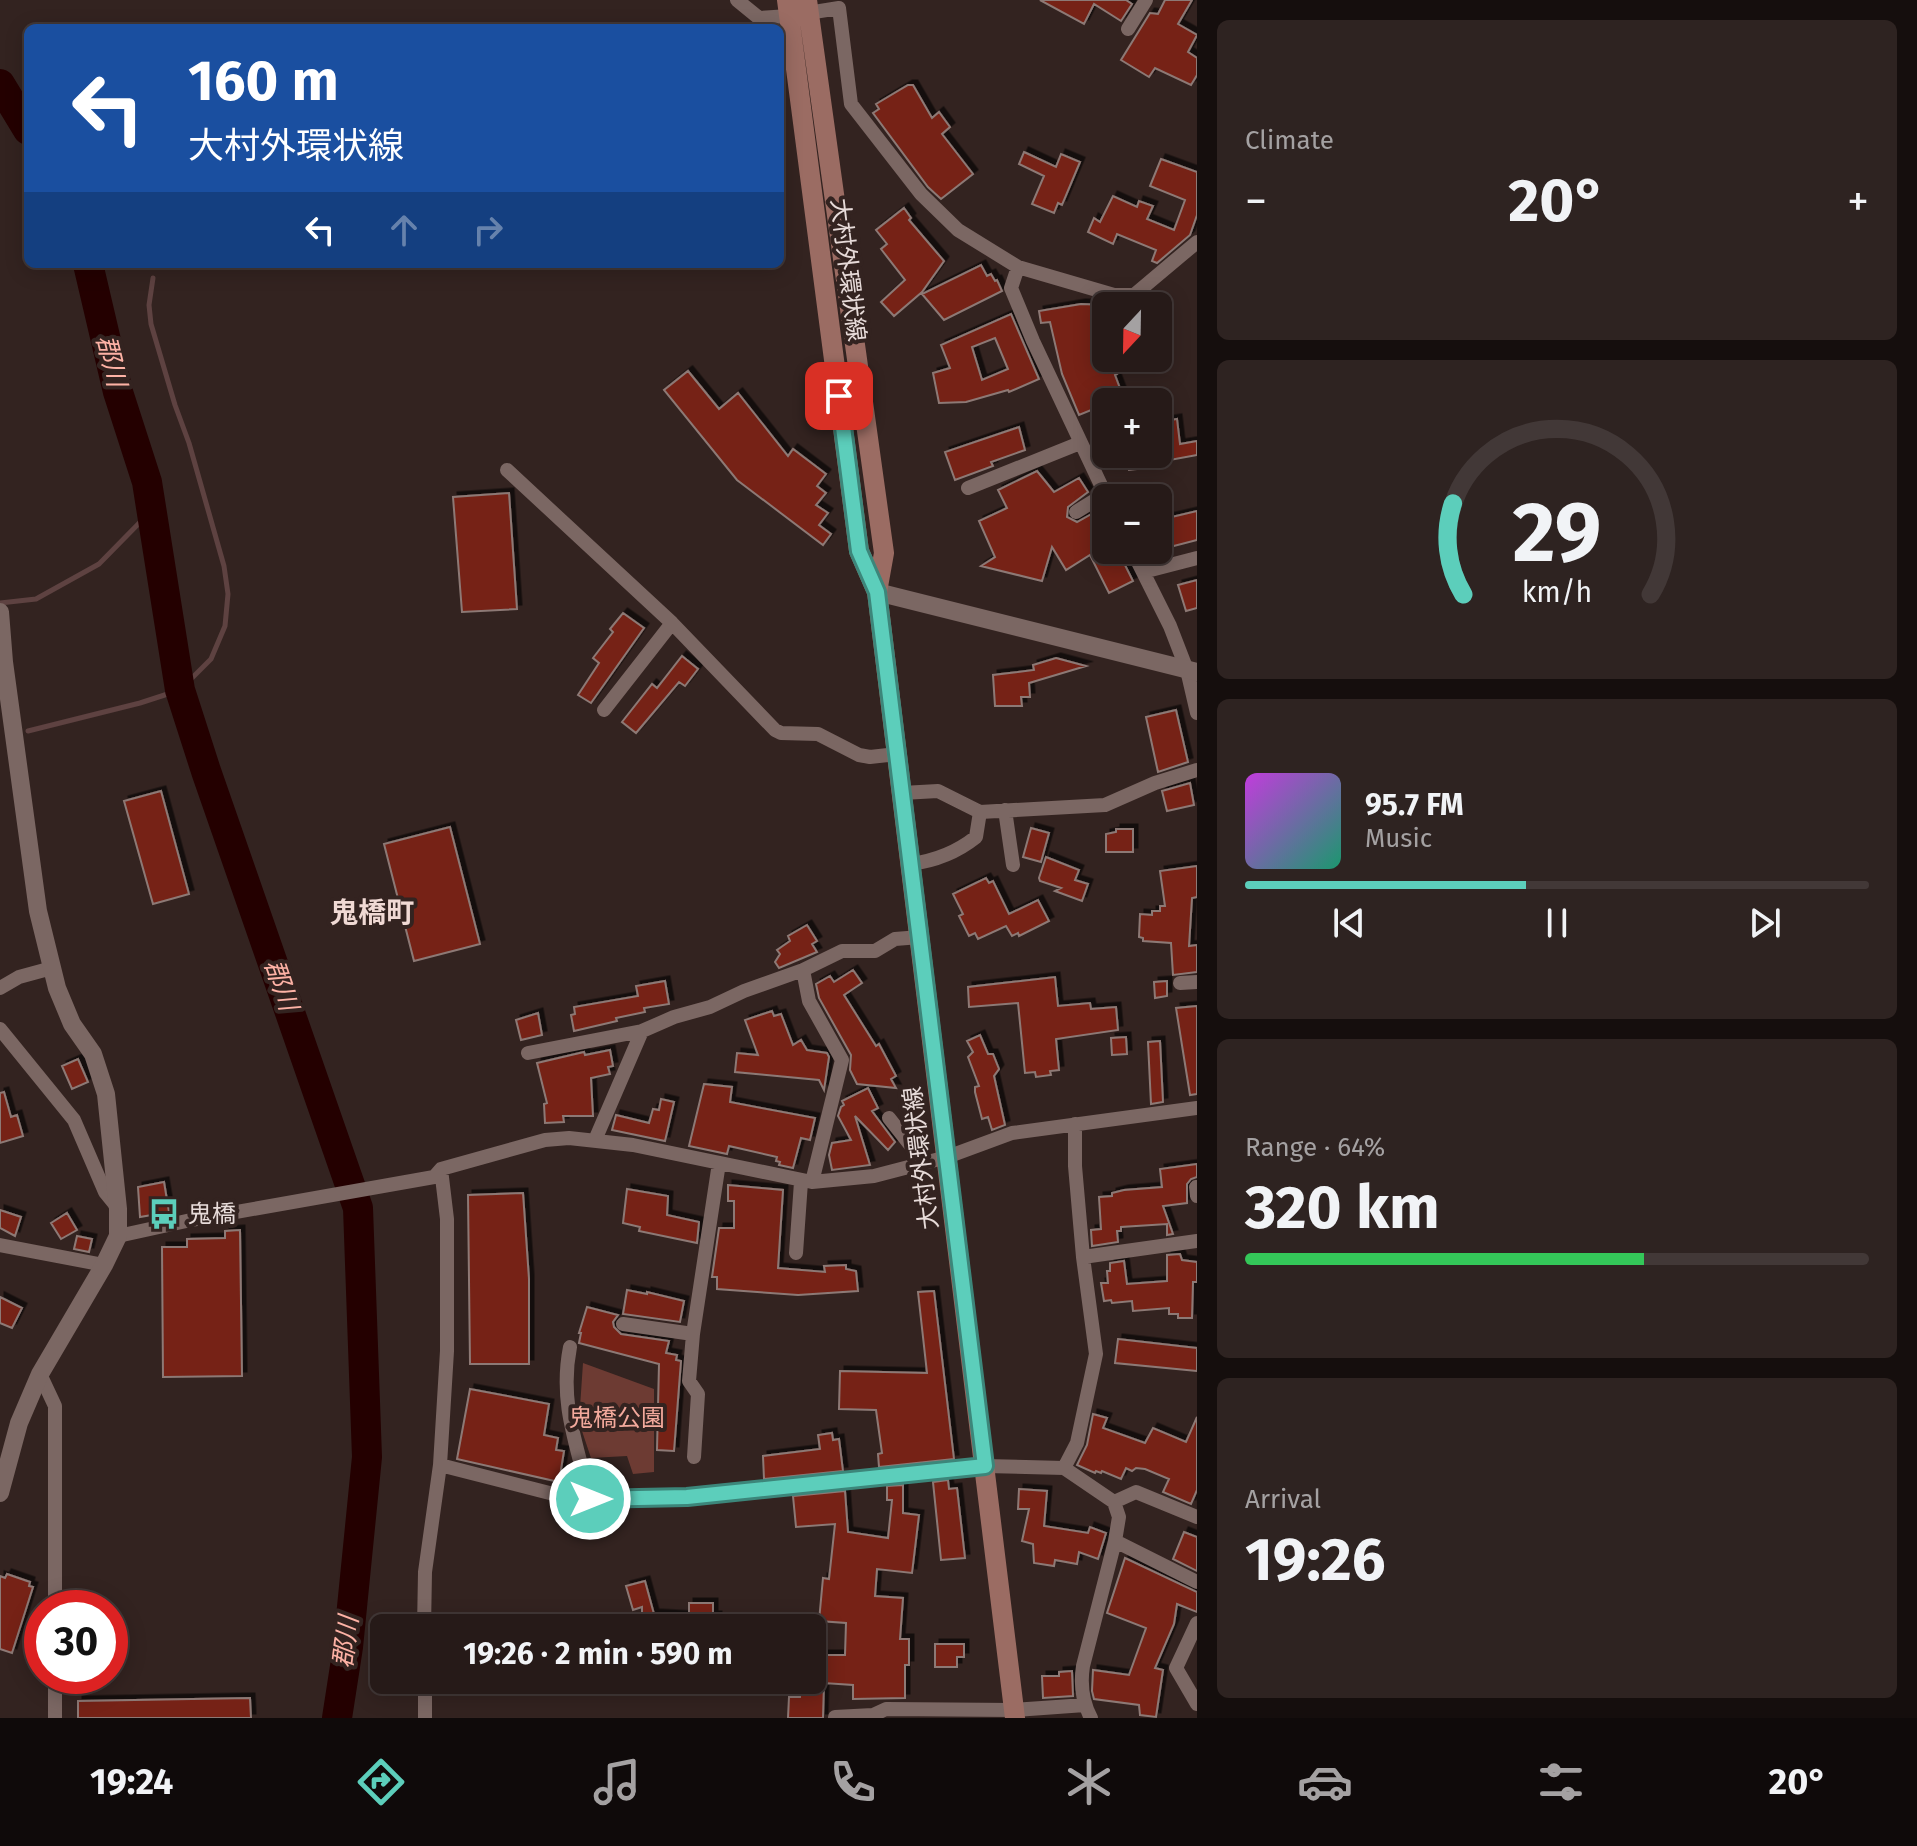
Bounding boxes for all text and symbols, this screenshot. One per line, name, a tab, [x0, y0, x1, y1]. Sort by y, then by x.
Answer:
text: 160 m	[188, 48, 339, 115]
icon: left	[56, 56, 160, 160]
text: 大村外環状線	[188, 124, 404, 168]
text: Climate	[1245, 125, 1334, 156]
text: 20°	[1508, 165, 1606, 237]
text: −	[1245, 175, 1267, 228]
text: +	[1847, 175, 1869, 228]
street label: 大村外環状線	[825, 197, 871, 343]
icon: left	[298, 208, 342, 252]
icon: ahead	[382, 208, 426, 252]
icon: right	[466, 208, 510, 252]
north arrow	[1092, 292, 1172, 372]
map controls	[1092, 292, 1172, 564]
water label: 郡川	[90, 332, 133, 393]
pin	[805, 362, 873, 430]
icon: arrive	[817, 374, 861, 418]
button: +	[1092, 388, 1172, 468]
text: 29	[1513, 483, 1601, 583]
button: −	[1092, 484, 1172, 564]
text: km/h	[1522, 576, 1592, 611]
text: 95.7 FM	[1365, 787, 1464, 823]
text: Music	[1365, 823, 1432, 854]
district label: 鬼橋町	[330, 896, 414, 929]
icon: previous	[1327, 901, 1371, 945]
icon: pause	[1535, 901, 1579, 945]
icon: next	[1743, 901, 1787, 945]
water label: 郡川	[258, 955, 305, 1017]
street label: 大村外環状線	[898, 1085, 944, 1231]
text: Range · 64%	[1245, 1132, 1385, 1163]
text: 320 km	[1245, 1172, 1440, 1244]
bus stop icon: 鬼橋	[147, 1197, 181, 1231]
place label: 鬼橋	[188, 1200, 236, 1228]
park label: 鬼橋公園	[569, 1404, 665, 1432]
position arrow	[548, 1457, 632, 1541]
text: Arrival	[1245, 1484, 1321, 1515]
text: 19:26	[1245, 1524, 1386, 1596]
speed limit sign: 30	[24, 1590, 128, 1694]
water label: 郡川	[327, 1611, 365, 1670]
text: 19:26 · 2 min · 590 m	[463, 1636, 733, 1672]
icon: directions	[353, 1754, 409, 1810]
icon: music	[589, 1754, 645, 1810]
icon: phone	[825, 1754, 881, 1810]
icon: climate	[1061, 1754, 1117, 1810]
icon: car	[1297, 1754, 1353, 1810]
icon: filters	[1533, 1754, 1589, 1810]
text: 19:24	[90, 1760, 173, 1804]
text: 20°	[1769, 1760, 1827, 1804]

